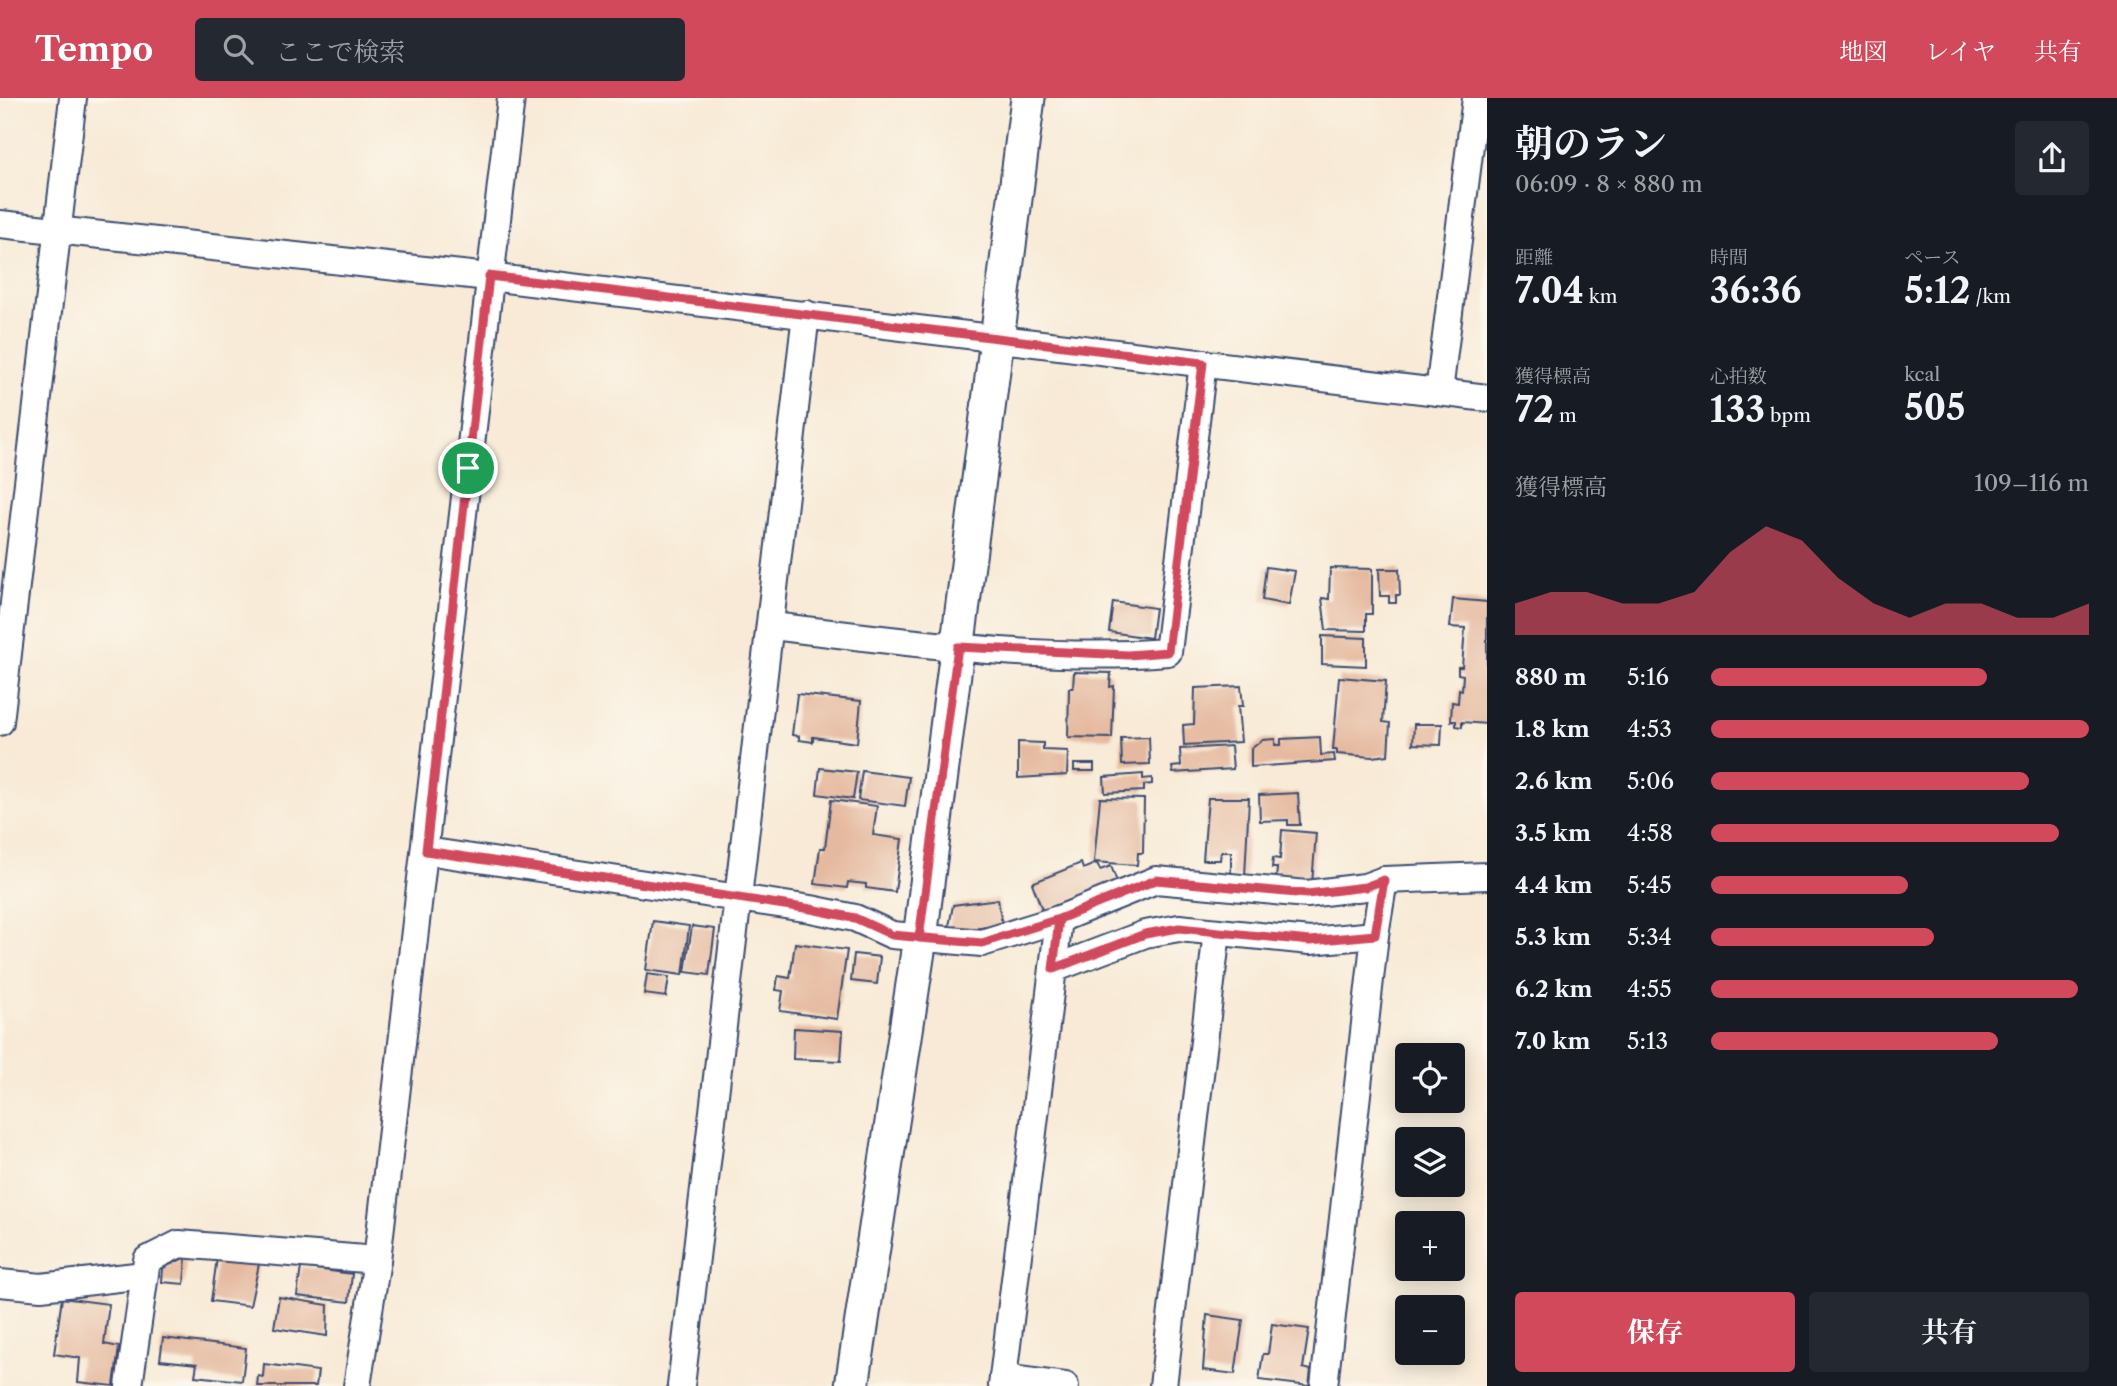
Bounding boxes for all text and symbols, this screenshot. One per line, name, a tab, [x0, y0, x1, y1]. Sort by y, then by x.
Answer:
search box	[195, 18, 685, 81]
text: Tempo	[35, 29, 153, 70]
icon: search	[219, 30, 257, 68]
text: ここで検索	[275, 36, 405, 68]
text: 地図	[1839, 37, 1887, 66]
text: レイヤ	[1925, 37, 1996, 66]
text: 共有	[2034, 37, 2082, 66]
text: 朝のラン	[1515, 120, 1667, 167]
button: share	[2015, 121, 2089, 195]
text: 06:09 · 8 × 880 m	[1515, 170, 1703, 198]
text: 距離	[1515, 246, 1553, 269]
text: 時間	[1710, 246, 1748, 269]
text: ペース	[1904, 246, 1960, 269]
text: 7.04	[1515, 269, 1584, 312]
text: 36:36	[1710, 269, 1801, 312]
text: 5:12	[1904, 269, 1970, 312]
text: km	[1584, 285, 1617, 308]
text: /km	[1970, 285, 2011, 308]
text: kcal	[1904, 363, 1940, 386]
text: 獲得標高	[1515, 365, 1591, 388]
text: 心拍数	[1710, 365, 1767, 388]
text: 505	[1904, 386, 1965, 429]
text: 72	[1515, 388, 1554, 431]
text: 133	[1710, 388, 1765, 431]
text: m	[1554, 404, 1577, 427]
text: bpm	[1765, 404, 1811, 427]
pin	[438, 438, 498, 498]
icon: arrive	[449, 449, 487, 487]
text: 109–116 m	[1974, 469, 2089, 497]
text: 獲得標高	[1515, 473, 1607, 501]
text: 880 m	[1515, 663, 1587, 691]
text: 5:16	[1627, 663, 1669, 691]
text: 1.8 km	[1515, 715, 1590, 743]
text: 4:53	[1627, 715, 1672, 743]
text: 2.6 km	[1515, 767, 1593, 795]
text: 5:06	[1627, 767, 1674, 795]
text: 3.5 km	[1515, 819, 1591, 847]
text: 4:58	[1627, 819, 1673, 847]
text: 4.4 km	[1515, 871, 1592, 899]
text: 5:45	[1627, 871, 1672, 899]
text: 5.3 km	[1515, 923, 1591, 951]
text: 5:34	[1627, 923, 1672, 951]
text: 6.2 km	[1515, 975, 1593, 1003]
text: 4:55	[1627, 975, 1672, 1003]
text: 7.0 km	[1515, 1027, 1590, 1055]
text: 5:13	[1627, 1027, 1668, 1055]
map controls	[1395, 1043, 1465, 1365]
button: locate	[1395, 1043, 1465, 1113]
button: layers	[1395, 1127, 1465, 1197]
button: +	[1395, 1211, 1465, 1281]
button: 保存	[1515, 1292, 1795, 1372]
button: 共有	[1809, 1292, 2089, 1372]
button: −	[1395, 1295, 1465, 1365]

